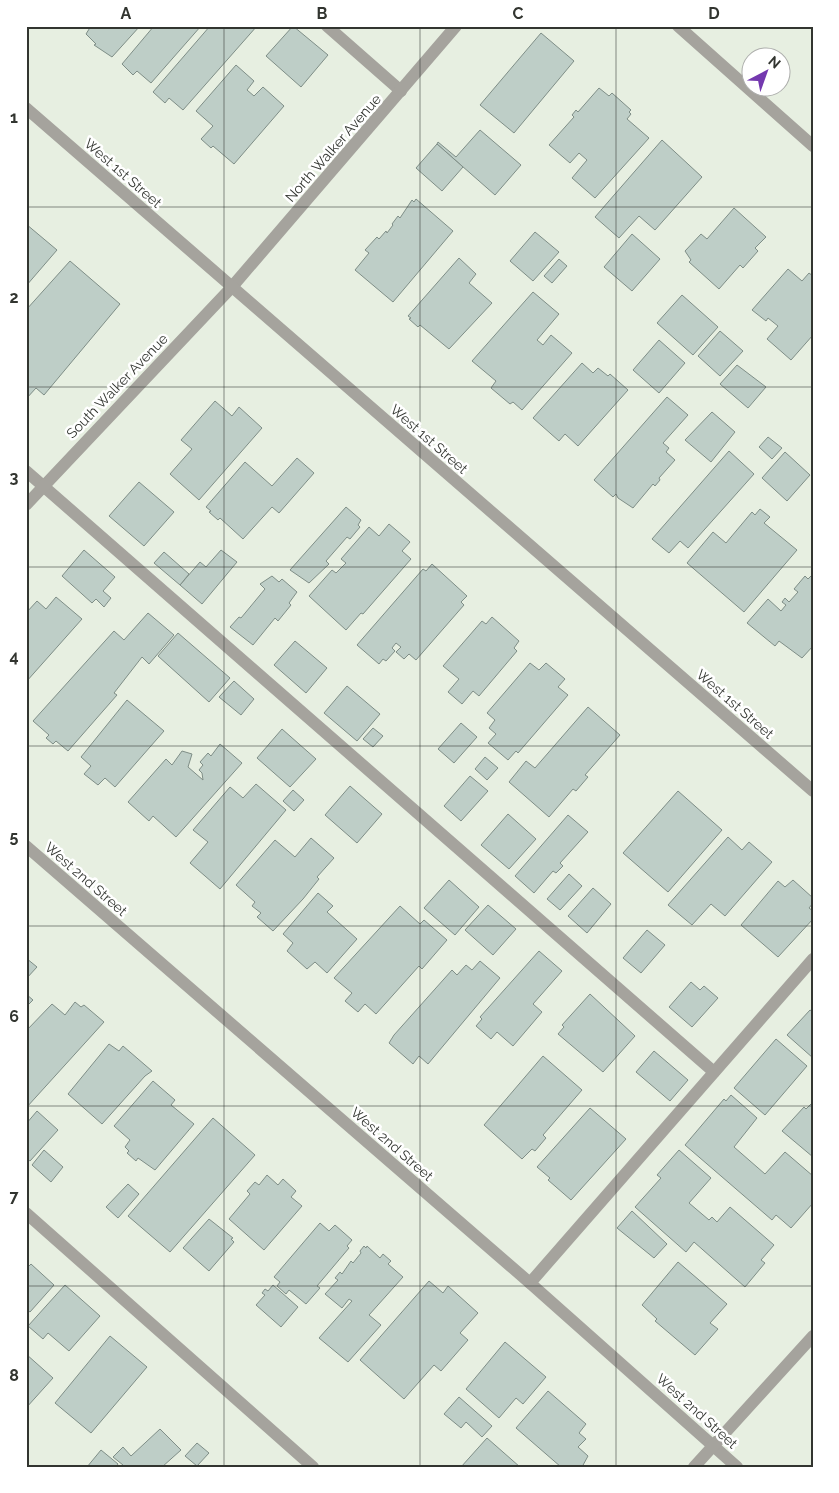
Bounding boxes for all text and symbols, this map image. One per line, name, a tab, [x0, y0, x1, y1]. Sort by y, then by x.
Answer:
text: A	[121, 4, 132, 23]
text: B	[317, 4, 328, 23]
text: C	[513, 4, 524, 23]
text: D	[708, 4, 720, 23]
north arrow	[742, 48, 792, 98]
text: N	[765, 53, 784, 72]
street label: North Walker Avenue	[282, 91, 384, 205]
text: 1	[10, 108, 18, 127]
street label: West 1st Street	[81, 135, 165, 211]
text: 2	[9, 288, 19, 307]
street label: South Walker Avenue	[63, 331, 171, 441]
street label: West 1st Street	[387, 401, 471, 477]
text: 3	[10, 468, 19, 487]
text: 4	[9, 647, 19, 666]
street label: West 1st Street	[693, 666, 777, 742]
text: 5	[10, 827, 19, 846]
street label: West 2nd Street	[42, 839, 131, 919]
text: 6	[9, 1007, 19, 1026]
street label: West 2nd Street	[348, 1104, 437, 1184]
text: 7	[10, 1187, 19, 1206]
text: 8	[9, 1366, 19, 1385]
street label: West 2nd Street	[653, 1370, 741, 1452]

